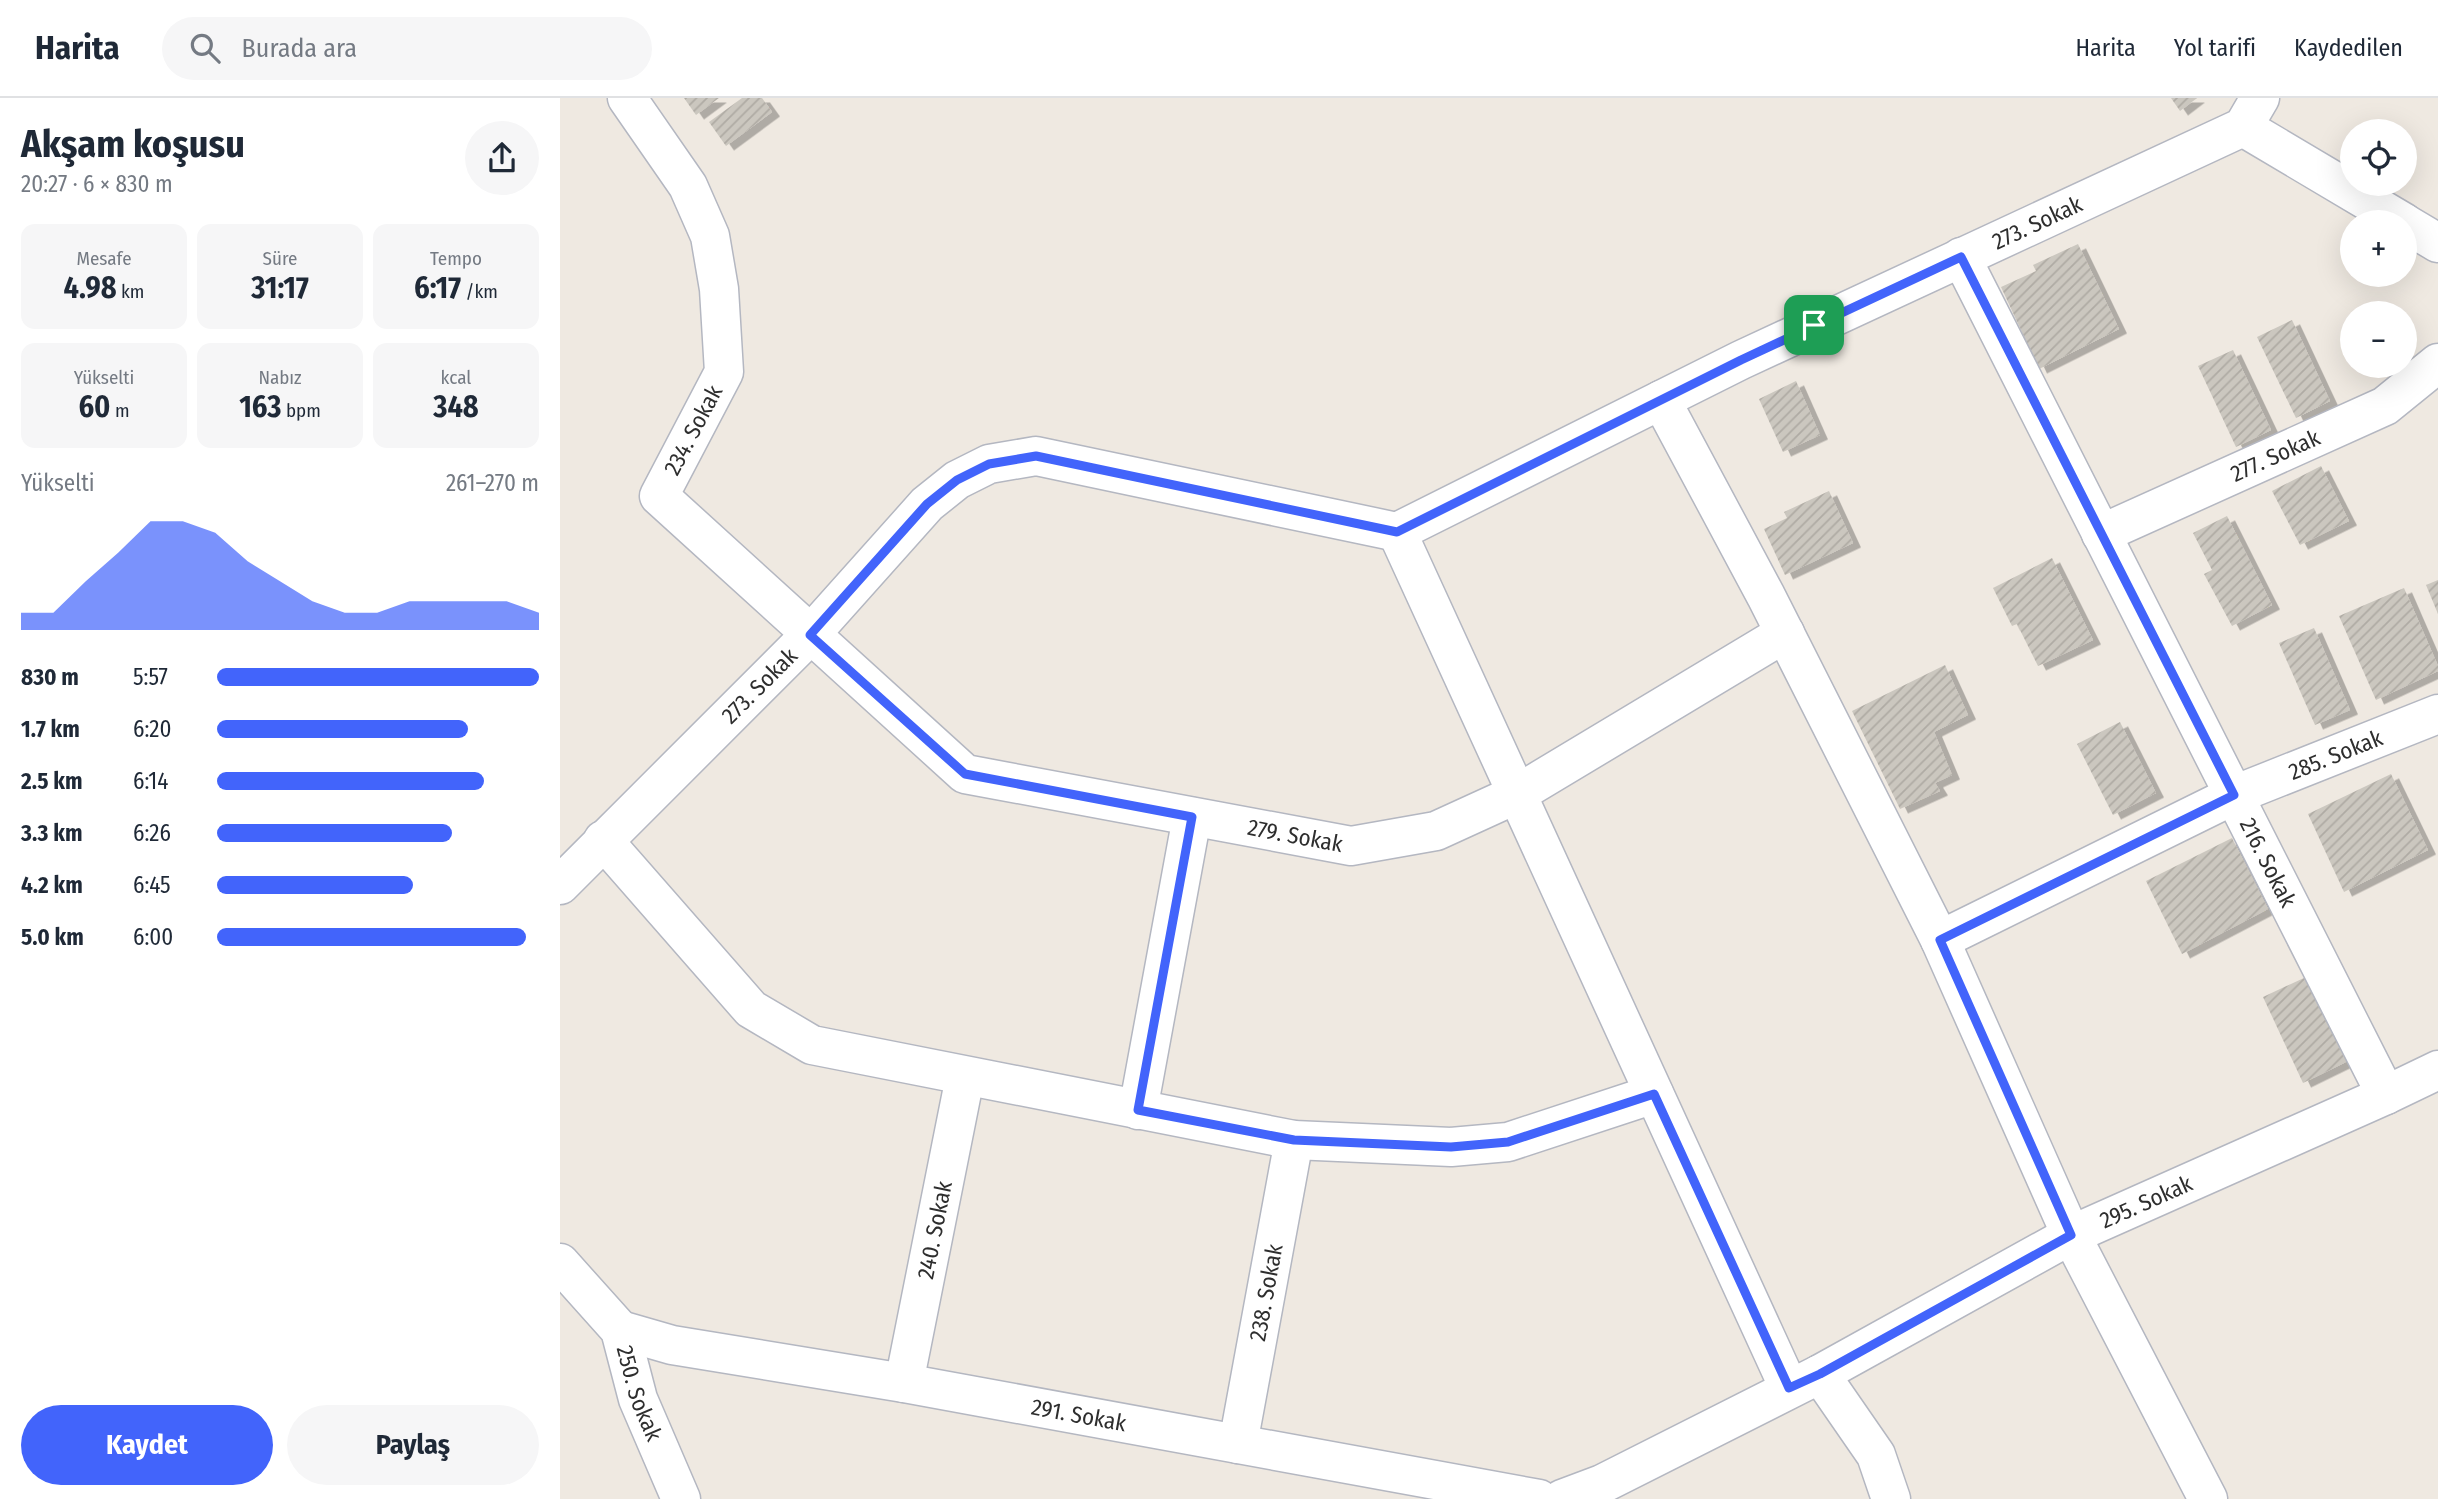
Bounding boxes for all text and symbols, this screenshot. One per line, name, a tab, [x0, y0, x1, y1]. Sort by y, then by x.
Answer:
search box	[162, 17, 652, 80]
text: Harita	[35, 28, 120, 68]
icon: search	[186, 29, 224, 67]
text: Burada ara	[242, 33, 357, 64]
text: Harita	[2076, 34, 2136, 62]
text: Yol tarifi	[2174, 34, 2256, 62]
text: Kaydedilen	[2294, 34, 2403, 62]
map controls	[2340, 119, 2417, 378]
button: locate	[2340, 119, 2417, 196]
text: Akşam koşusu	[21, 121, 245, 167]
button: share	[465, 121, 539, 195]
text: 20:27 · 6 × 830 m	[21, 170, 173, 198]
street label: 273. Sokak	[1988, 190, 2087, 255]
button: +	[2340, 210, 2417, 287]
text: Mesafe	[76, 247, 132, 270]
text: Süre	[263, 247, 297, 270]
text: Tempo	[430, 247, 482, 270]
text: 4.98	[64, 270, 117, 306]
text: 31:17	[251, 270, 309, 306]
text: 6:17	[414, 270, 461, 306]
text: km	[117, 280, 144, 303]
text: /km	[461, 280, 498, 303]
pin	[1784, 295, 1844, 355]
button: −	[2340, 301, 2417, 378]
icon: arrive	[1795, 306, 1833, 344]
text: Yükselti	[74, 366, 134, 389]
text: Nabız	[258, 366, 302, 389]
text: kcal	[441, 366, 471, 389]
street label: 234. Sokak	[658, 380, 728, 480]
text: 60	[78, 389, 111, 425]
text: 163	[239, 389, 282, 425]
text: 348	[433, 389, 479, 425]
text: m	[111, 399, 130, 422]
text: bpm	[282, 399, 321, 422]
street label: 277. Sokak	[2226, 423, 2324, 488]
text: Yükselti	[21, 469, 95, 497]
text: 261–270 m	[446, 469, 539, 497]
street label: 273. Sokak	[716, 642, 803, 729]
text: 830 m	[21, 663, 79, 691]
text: 5:57	[133, 663, 168, 691]
text: 1.7 km	[21, 715, 80, 743]
text: 6:20	[133, 715, 171, 743]
street label: 285. Sokak	[2285, 723, 2387, 786]
text: 2.5 km	[21, 767, 82, 795]
text: 6:14	[133, 767, 168, 795]
street label: 279. Sokak	[1245, 813, 1345, 858]
street label: 216. Sokak	[2234, 813, 2303, 912]
text: 3.3 km	[21, 819, 82, 847]
text: 6:26	[133, 819, 171, 847]
text: 4.2 km	[21, 871, 83, 899]
text: 6:45	[133, 871, 171, 899]
text: 5.0 km	[21, 923, 84, 951]
text: 6:00	[133, 923, 173, 951]
street label: 295. Sokak	[2096, 1169, 2197, 1234]
street label: 240. Sokak	[911, 1178, 958, 1281]
street label: 238. Sokak	[1243, 1241, 1289, 1343]
street label: 250. Sokak	[611, 1343, 668, 1445]
street label: 291. Sokak	[1029, 1393, 1129, 1437]
button: Kaydet	[21, 1405, 273, 1485]
button: Paylaş	[287, 1405, 539, 1485]

